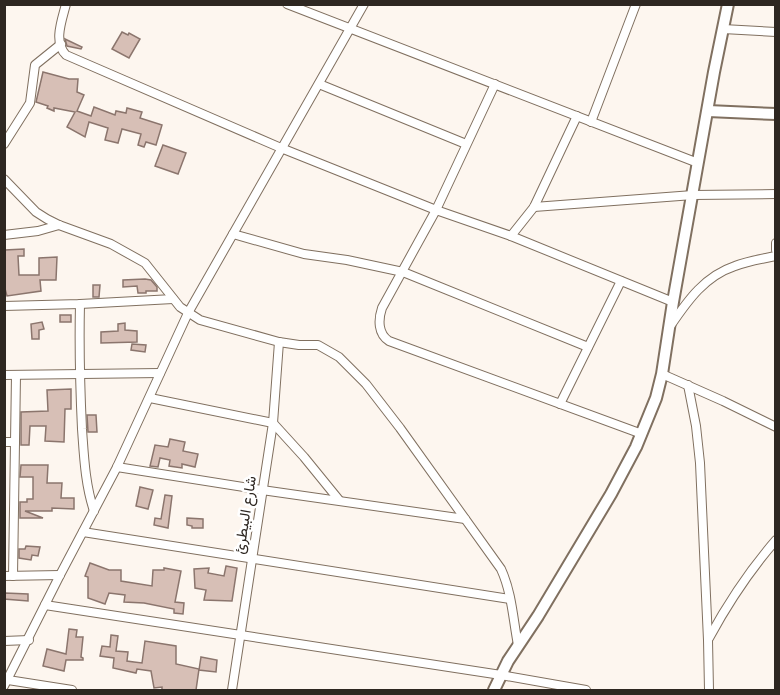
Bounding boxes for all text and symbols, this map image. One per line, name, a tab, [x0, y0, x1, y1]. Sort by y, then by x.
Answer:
street label: شارع البيطرئ	[229, 474, 262, 556]

